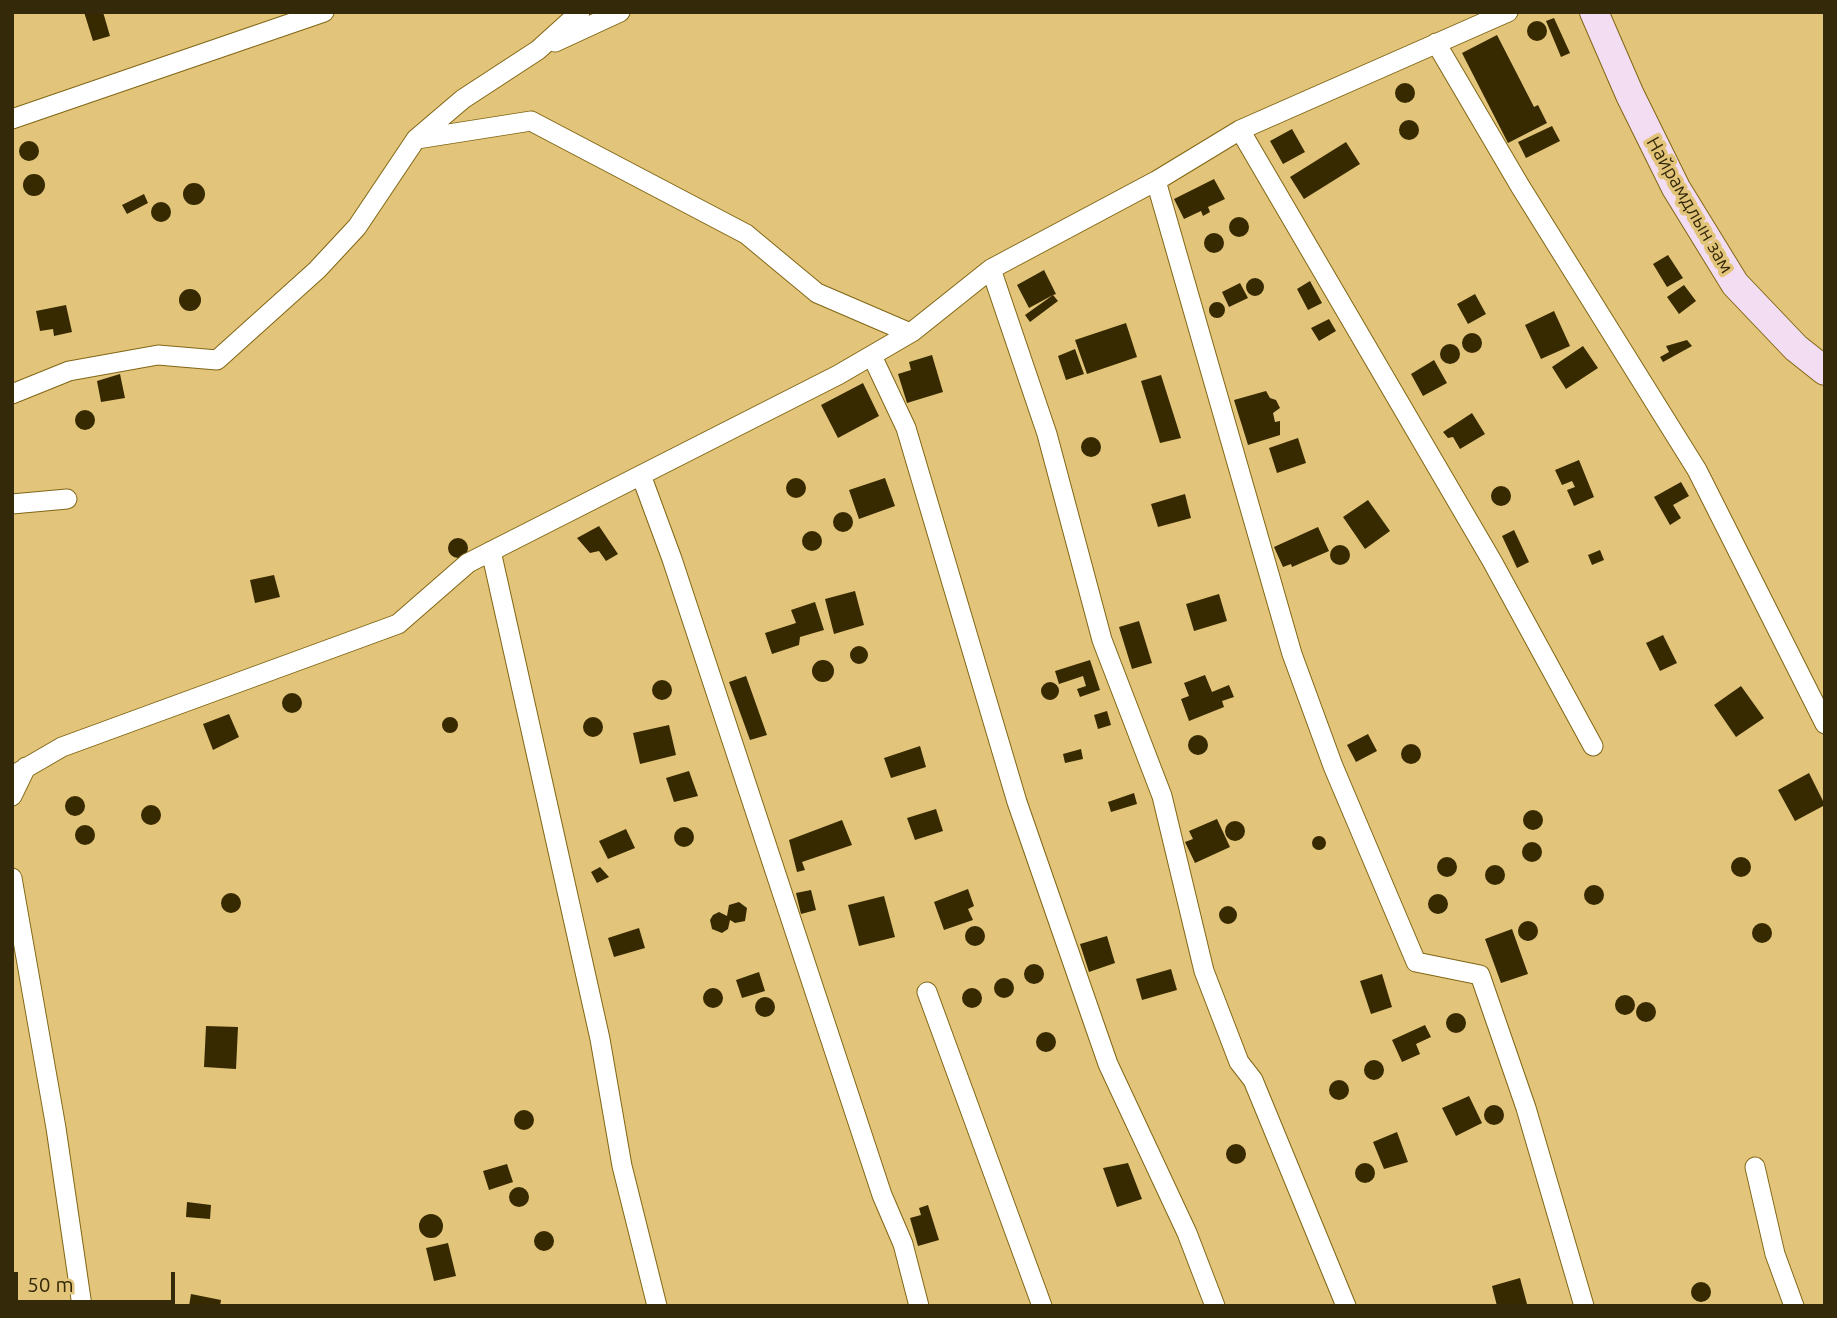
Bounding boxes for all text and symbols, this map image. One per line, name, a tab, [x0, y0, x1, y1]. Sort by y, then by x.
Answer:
street label: Найрамдлын зам	[1642, 133, 1738, 277]
scale bar	[18, 1258, 178, 1302]
text: 50 m	[27, 1272, 74, 1296]

